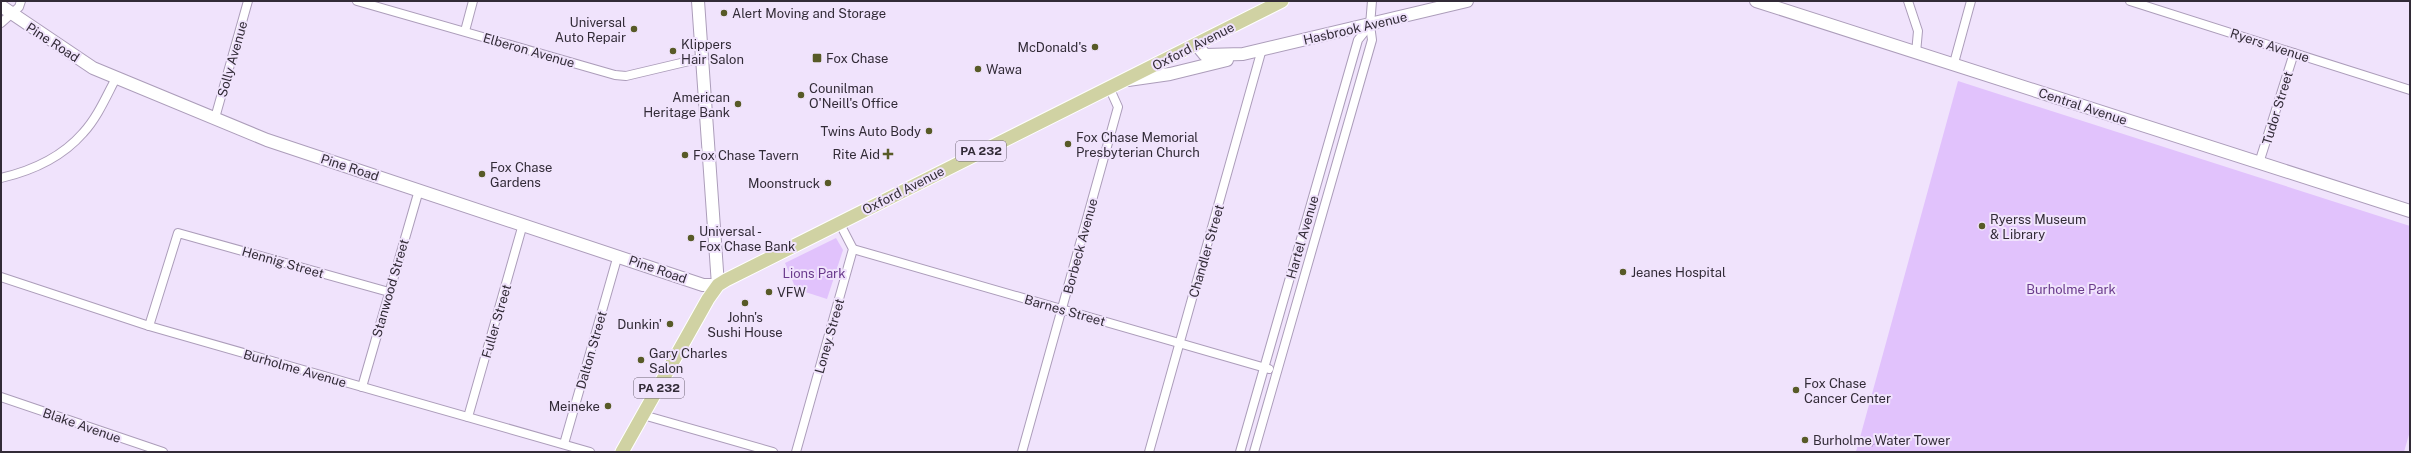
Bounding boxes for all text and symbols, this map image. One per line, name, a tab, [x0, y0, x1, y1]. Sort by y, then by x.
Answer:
place label: Alert Moving and Storage	[732, 6, 886, 21]
marker: Alert Moving and Storage	[719, 8, 729, 18]
street label: Hasbrook Avenue	[1302, 9, 1409, 48]
place label: Universal Auto Repair	[555, 15, 626, 45]
street label: Solly Avenue	[214, 19, 250, 99]
street label: Oxford Avenue	[1150, 19, 1237, 73]
street label: Pine Road	[23, 20, 82, 65]
marker: Universal Auto Repair	[629, 24, 639, 34]
street label: Ryers Avenue	[2228, 26, 2311, 65]
street label: Elberon Avenue	[481, 30, 576, 71]
place label: Klippers Hair Salon	[681, 37, 744, 67]
place label: McDonald's	[1017, 40, 1087, 55]
marker: McDonald's	[1090, 42, 1100, 52]
marker: Klippers Hair Salon	[668, 46, 678, 56]
place label: Fox Chase	[826, 51, 888, 66]
marker: Fox Chase	[811, 52, 823, 64]
place label: Wawa	[986, 62, 1022, 77]
marker: Wawa	[973, 64, 983, 74]
street label: Tudor Street	[2259, 70, 2296, 147]
place label: Counilman O'Neill's Office	[809, 81, 898, 111]
street label: Central Avenue	[2037, 85, 2129, 128]
place label: American Heritage Bank	[643, 90, 730, 120]
marker: Counilman O'Neill's Office	[796, 90, 806, 100]
marker: American Heritage Bank	[733, 99, 743, 109]
place label: Twins Auto Body	[820, 124, 921, 139]
marker: Twins Auto Body	[924, 126, 934, 136]
place label: Fox Chase Memorial Presbyterian Church	[1076, 130, 1200, 160]
marker: Fox Chase Memorial Presbyterian Church	[1063, 139, 1073, 149]
road number: PA 232	[956, 141, 1006, 161]
place label: Rite Aid	[833, 147, 880, 162]
place label: Fox Chase Tavern	[693, 148, 799, 163]
marker: Rite Aid	[883, 149, 893, 159]
marker: Fox Chase Tavern	[680, 150, 690, 160]
street label: Pine Road	[319, 151, 381, 184]
place label: Fox Chase Gardens	[490, 160, 552, 190]
street label: Oxford Avenue	[860, 163, 947, 217]
marker: Fox Chase Gardens	[477, 169, 487, 179]
place label: Moonstruck	[748, 176, 820, 191]
marker: Moonstruck	[823, 178, 833, 188]
street label: Hartel Avenue	[1283, 194, 1322, 281]
street label: Borbeck Avenue	[1061, 197, 1100, 296]
street label: Chandler Street	[1186, 203, 1227, 299]
place label: Ryerss Museum & Library	[1990, 212, 2086, 242]
marker: Ryerss Museum & Library	[1977, 221, 1987, 231]
place label: Universal - Fox Chase Bank	[699, 224, 795, 254]
marker: Universal - Fox Chase Bank	[686, 233, 696, 243]
street label: Stanwood Street	[369, 237, 412, 339]
street label: Hennig Street	[240, 244, 326, 281]
street label: Pine Road	[627, 253, 689, 286]
place label: Jeanes Hospital	[1631, 265, 1726, 280]
park label: Lions Park	[783, 266, 845, 281]
marker: Jeanes Hospital	[1618, 267, 1628, 277]
street label: Fuller Street	[479, 282, 514, 360]
park label: Burholme Park	[2026, 282, 2116, 297]
place label: VFW	[777, 285, 807, 300]
marker: VFW	[764, 287, 774, 297]
street label: Barnes Street	[1023, 292, 1107, 329]
street label: Loney Street	[812, 297, 847, 375]
marker: John's Sushi House	[740, 298, 750, 308]
street label: Dalton Street	[573, 309, 610, 391]
place label: John's Sushi House	[707, 310, 783, 340]
place label: Dunkin'	[617, 317, 662, 332]
marker: Dunkin'	[665, 319, 675, 329]
place label: Gary Charles Salon	[649, 346, 727, 376]
street label: Burholme Avenue	[242, 347, 348, 390]
marker: Gary Charles Salon	[636, 355, 646, 365]
place label: Fox Chase Cancer Center	[1804, 376, 1891, 406]
road number: PA 232	[634, 378, 684, 398]
marker: Fox Chase Cancer Center	[1791, 385, 1801, 395]
place label: Meineke	[549, 399, 600, 414]
marker: Meineke	[603, 401, 613, 411]
street label: Blake Avenue	[41, 405, 123, 446]
place label: Burholme Water Tower	[1813, 433, 1950, 448]
marker: Burholme Water Tower	[1800, 435, 1810, 445]

